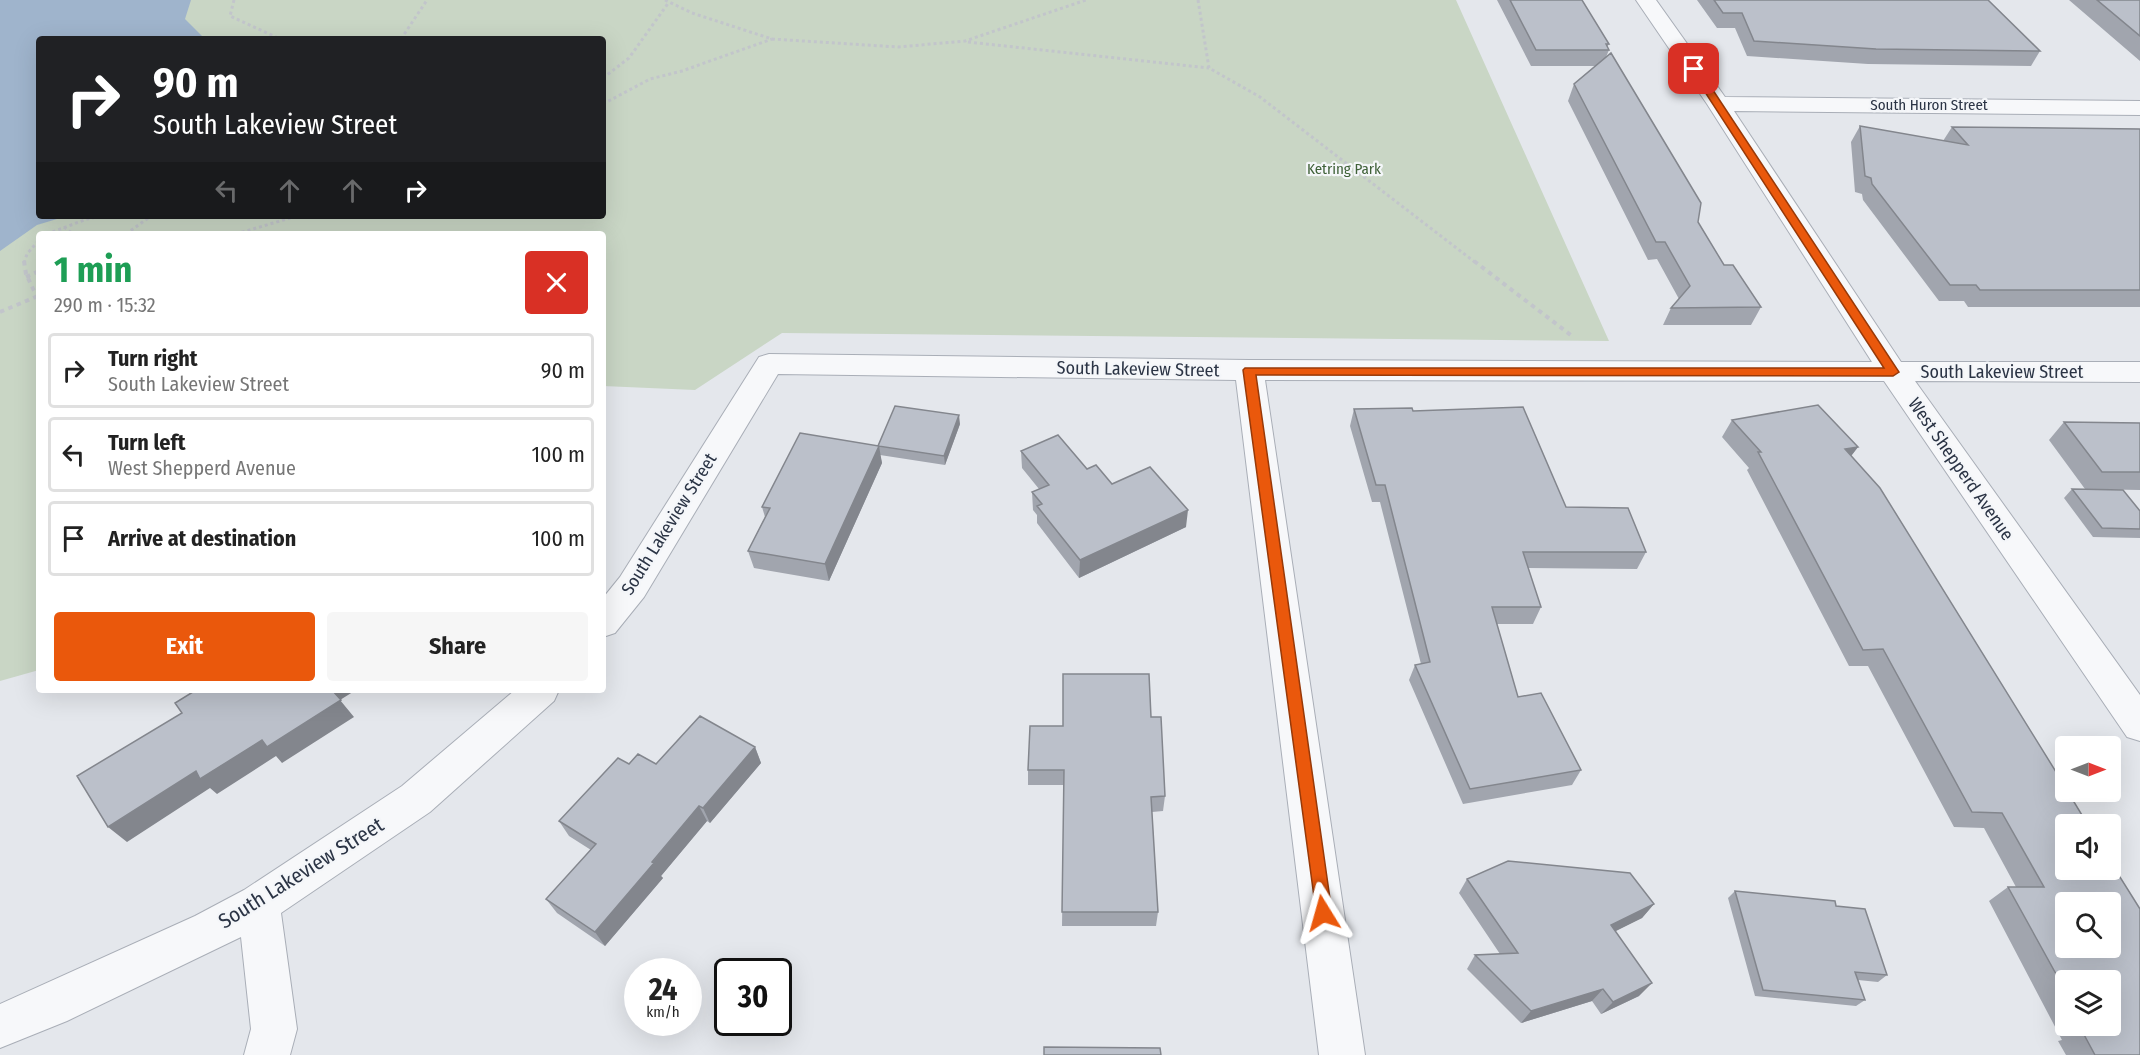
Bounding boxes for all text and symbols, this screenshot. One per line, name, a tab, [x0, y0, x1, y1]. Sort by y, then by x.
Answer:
pin	[1668, 43, 1719, 94]
icon: arrive	[1677, 52, 1710, 85]
text: 90 m	[153, 58, 238, 108]
icon: right	[54, 60, 132, 138]
street label: South Huron Street	[1870, 96, 1988, 114]
text: South Lakeview Street	[153, 109, 397, 141]
park label: Ketring Park	[1307, 160, 1381, 178]
icon: left	[210, 174, 243, 207]
icon: ahead	[273, 174, 306, 207]
icon: ahead	[336, 174, 369, 207]
icon: right	[399, 174, 432, 207]
text: 1 min	[54, 248, 132, 292]
button: close	[525, 251, 588, 314]
text: 290 m · 15:32	[54, 293, 156, 317]
text: Turn right	[108, 345, 197, 372]
icon: right	[57, 354, 90, 387]
text: 90 m	[541, 357, 585, 384]
street label: South Lakeview Street	[1056, 357, 1220, 381]
street label: South Lakeview Street	[1921, 361, 2084, 383]
text: South Lakeview Street	[108, 372, 289, 396]
street label: West Shepperd Avenue	[1903, 393, 2019, 545]
text: Turn left	[108, 429, 186, 456]
icon: left	[57, 438, 90, 471]
text: 100 m	[531, 441, 585, 468]
street label: South Lakeview Street	[617, 449, 722, 599]
text: West Shepperd Avenue	[108, 456, 296, 480]
icon: arrive	[57, 522, 90, 555]
text: Arrive at destination	[108, 525, 296, 552]
text: 100 m	[531, 525, 585, 552]
button: Exit	[54, 612, 315, 681]
button: Share	[327, 612, 588, 681]
north arrow	[2055, 736, 2121, 802]
map controls	[2055, 736, 2121, 1036]
street label: South Lakeview Street	[214, 812, 389, 934]
button: sound	[2055, 814, 2121, 880]
position arrow	[1291, 881, 1355, 945]
button: search	[2055, 892, 2121, 958]
speed limit sign: 30	[714, 958, 792, 1036]
button: layers	[2055, 970, 2121, 1036]
text: 24	[649, 972, 677, 1008]
text: km/h	[646, 1003, 680, 1021]

